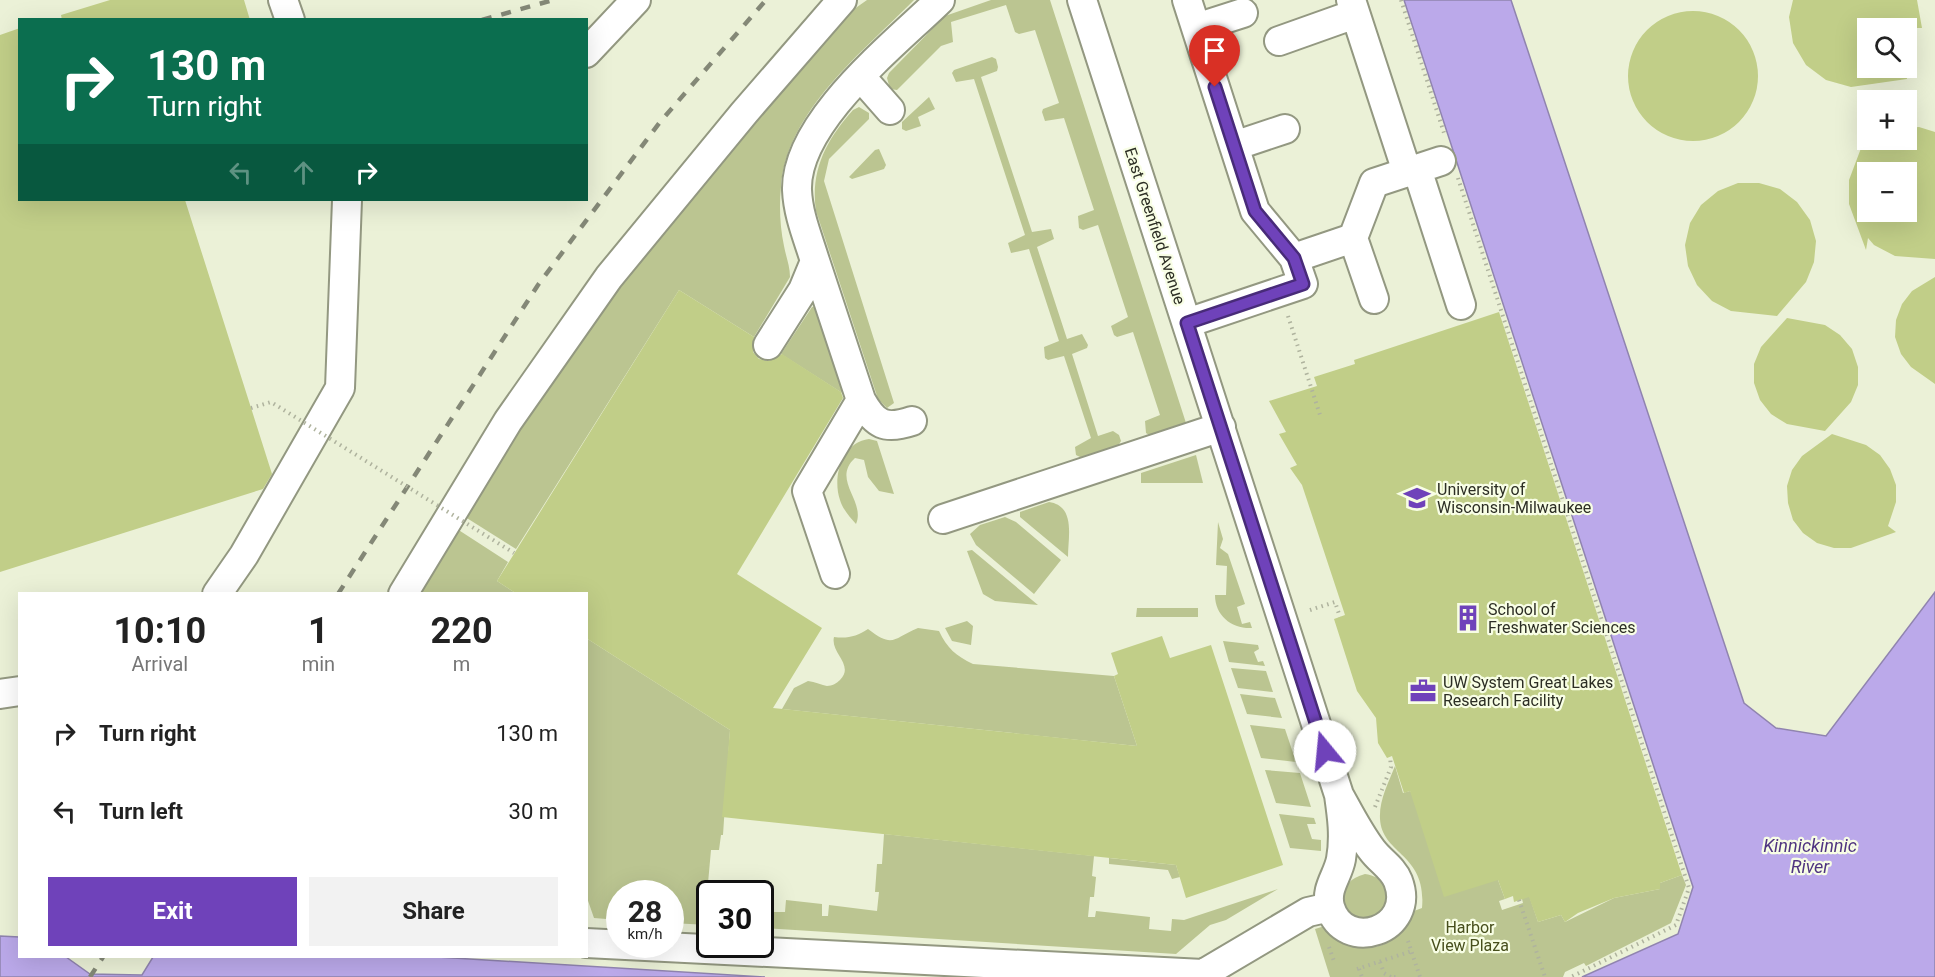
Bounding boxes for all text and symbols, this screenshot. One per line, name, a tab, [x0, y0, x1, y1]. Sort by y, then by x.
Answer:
map controls	[1857, 18, 1917, 222]
button: search	[1857, 18, 1917, 78]
pin	[1189, 25, 1240, 87]
icon: arrive	[1198, 34, 1231, 67]
text: 130 m	[147, 41, 266, 90]
icon: right	[48, 42, 126, 120]
button: +	[1857, 90, 1917, 150]
text: Turn right	[147, 91, 262, 123]
street label: East Greenfield Avenue	[1121, 145, 1189, 307]
icon: left	[224, 156, 257, 189]
icon: ahead	[287, 156, 320, 189]
icon: right	[350, 156, 383, 189]
button: −	[1857, 162, 1917, 222]
place label: University of Wisconsin-Milwaukee	[1437, 480, 1591, 517]
school or university icon: University of Wisconsin-Milwaukee	[1402, 483, 1432, 513]
place label: School of Freshwater Sciences	[1488, 600, 1636, 637]
building icon: School of Freshwater Sciences	[1453, 603, 1483, 633]
text: 10:10	[113, 610, 206, 652]
text: 1	[308, 610, 329, 652]
text: 220	[431, 610, 493, 652]
text: Arrival	[131, 652, 188, 676]
text: min	[302, 652, 335, 676]
text: m	[453, 652, 470, 676]
place label: UW System Great Lakes Research Facility	[1443, 673, 1613, 710]
office icon: UW System Great Lakes Research Facility	[1408, 676, 1438, 706]
icon: right	[48, 717, 81, 750]
position arrow	[1293, 719, 1357, 783]
text: Turn right	[99, 721, 196, 746]
text: 130 m	[496, 721, 558, 746]
icon: left	[48, 795, 81, 828]
text: Turn left	[99, 799, 183, 824]
text: 30 m	[509, 799, 558, 824]
water label: Kinnickinnic River	[1763, 835, 1857, 877]
button: Exit	[48, 877, 297, 946]
button: Share	[309, 877, 558, 946]
speed limit sign: 30	[696, 880, 774, 958]
text: 28	[628, 894, 662, 929]
park label: Harbor View Plaza	[1431, 918, 1509, 955]
text: km/h	[627, 925, 663, 943]

